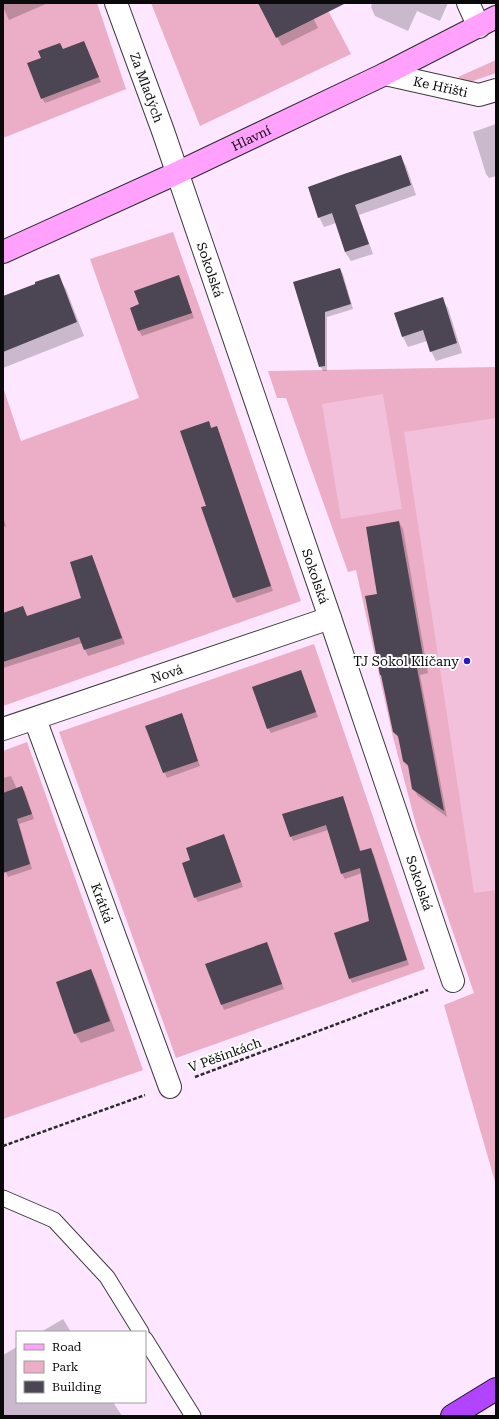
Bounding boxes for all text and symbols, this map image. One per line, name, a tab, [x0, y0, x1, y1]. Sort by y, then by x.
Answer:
street label: Za Mladých	[127, 50, 167, 125]
street label: Ke Hřišti	[412, 73, 469, 100]
street label: Hlavní	[229, 122, 273, 154]
street label: Sokolská	[194, 240, 227, 299]
street label: Sokolská	[299, 547, 332, 606]
place label: TJ Sokol Klíčany	[353, 654, 459, 669]
marker: TJ Sokol Klíčany	[462, 656, 472, 666]
street label: Nová	[149, 661, 185, 686]
street label: Sokolská	[404, 854, 436, 912]
street label: Krátká	[88, 881, 117, 925]
street label: V Pěšinkách	[187, 1035, 264, 1075]
legend	[16, 1331, 146, 1403]
text: Road	[52, 1340, 82, 1354]
text: Park	[52, 1360, 79, 1374]
text: Building	[52, 1380, 101, 1394]

